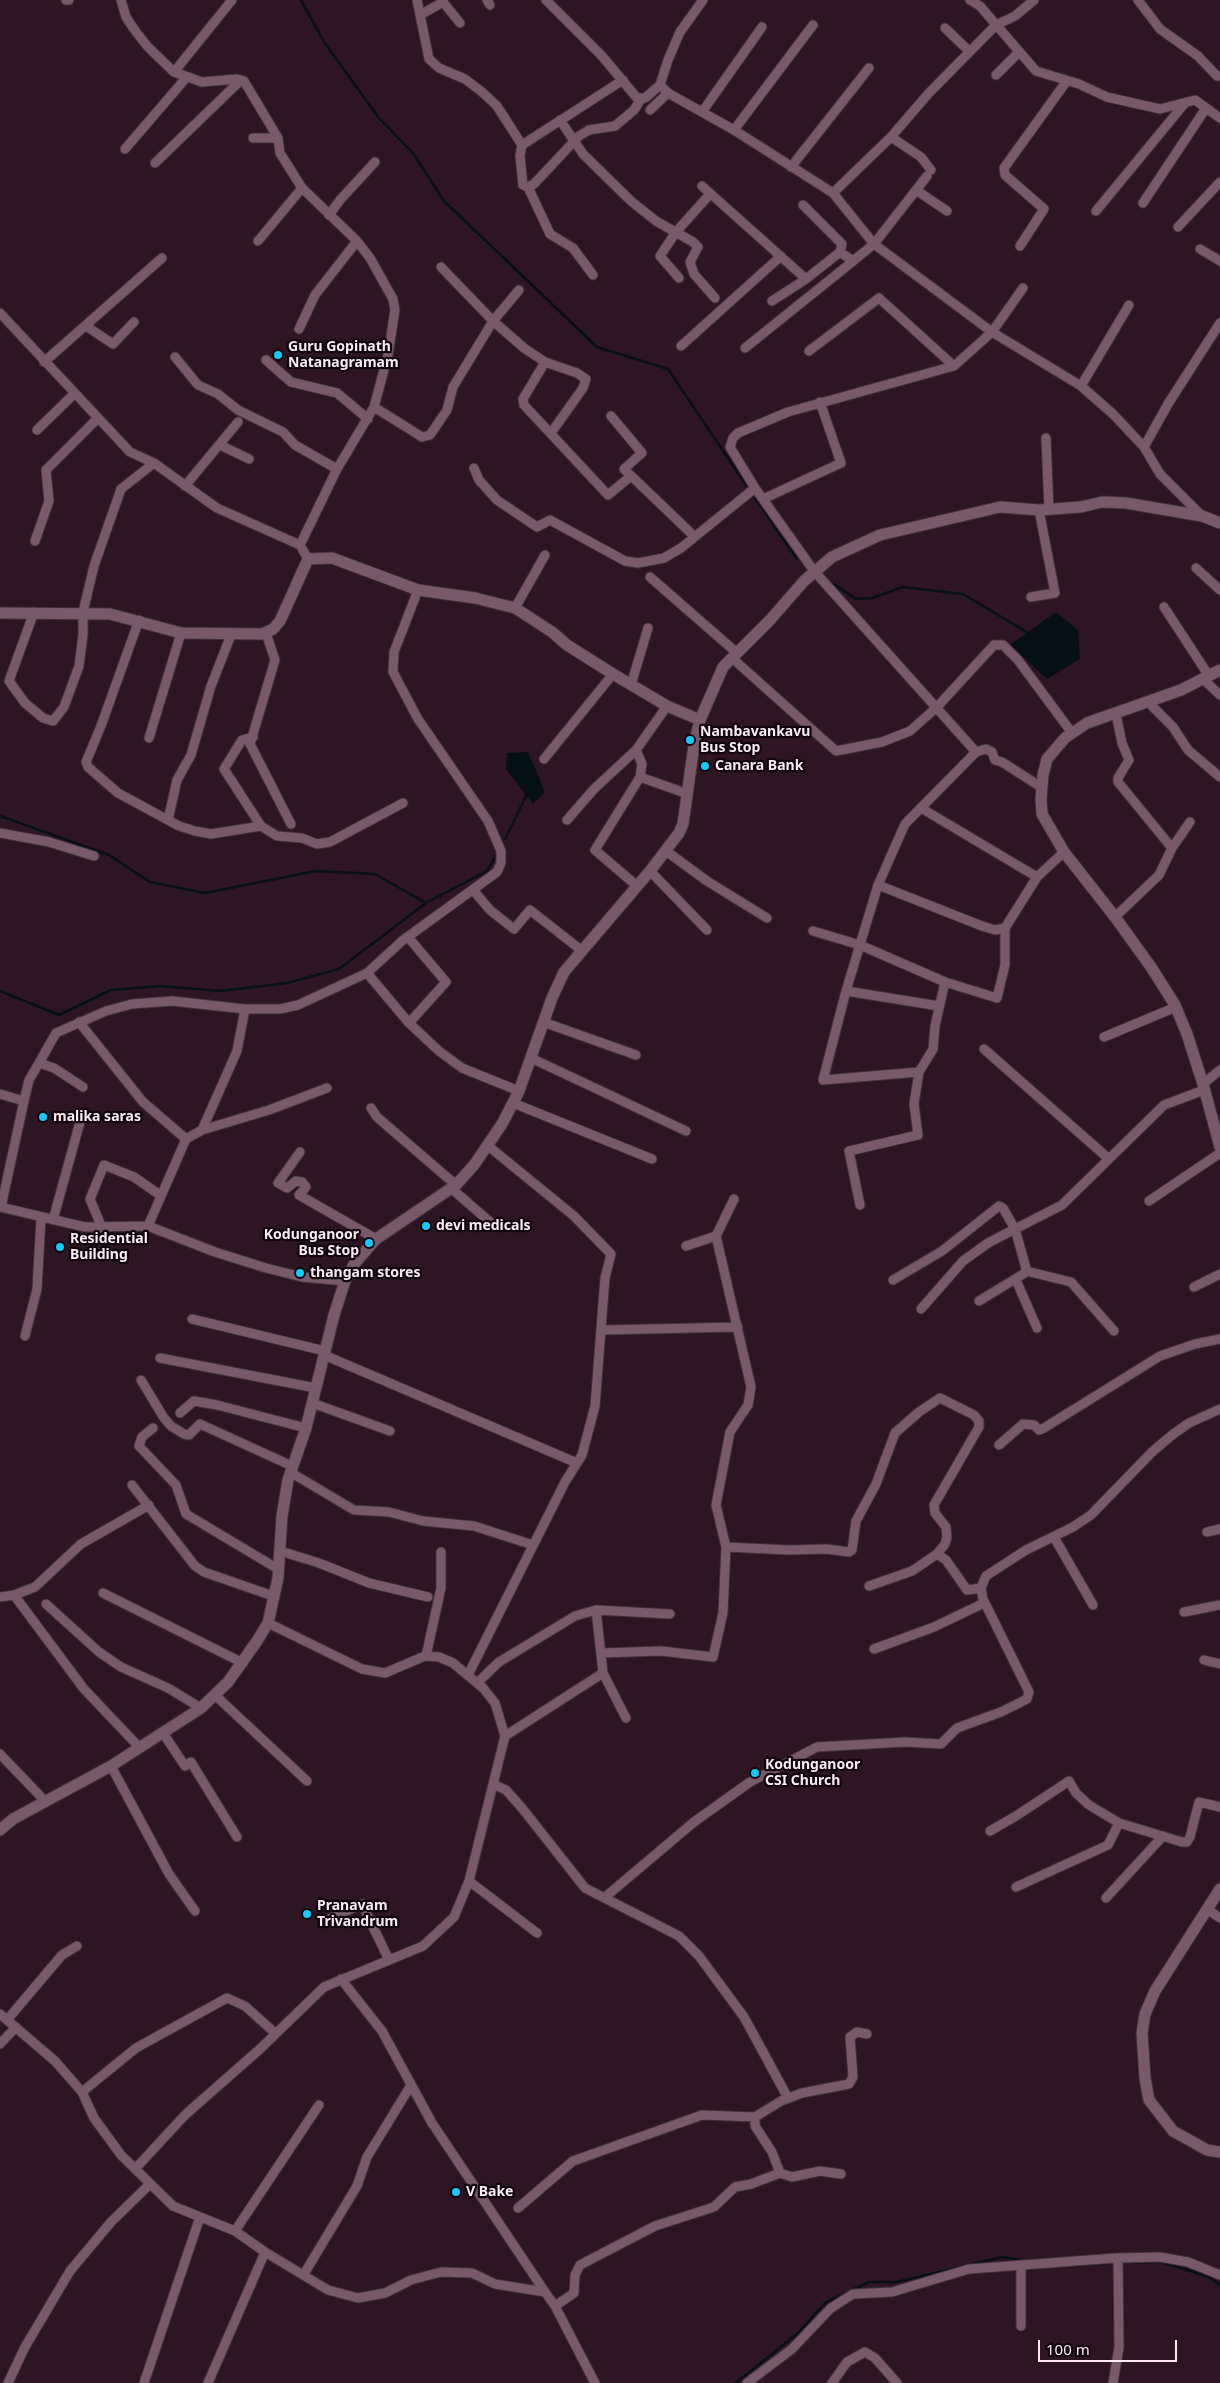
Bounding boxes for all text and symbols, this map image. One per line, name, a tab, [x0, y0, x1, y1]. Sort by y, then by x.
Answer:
place label: Guru Gopinath Natanagramam	[288, 339, 399, 372]
marker: Guru Gopinath Natanagramam	[272, 349, 284, 361]
place label: Nambavankavu Bus Stop	[700, 724, 810, 756]
marker: Nambavankavu Bus Stop	[684, 734, 696, 746]
place label: Canara Bank	[715, 758, 803, 774]
marker: Canara Bank	[699, 760, 711, 772]
place label: malika saras	[53, 1109, 141, 1125]
marker: malika saras	[37, 1111, 49, 1123]
place label: devi medicals	[436, 1218, 531, 1234]
marker: devi medicals	[420, 1220, 432, 1232]
place label: Kodunganoor Bus Stop	[264, 1227, 359, 1260]
place label: Residential Building	[70, 1231, 148, 1264]
marker: Kodunganoor Bus Stop	[363, 1237, 375, 1249]
marker: Residential Building	[54, 1241, 66, 1253]
place label: thangam stores	[310, 1265, 420, 1281]
marker: thangam stores	[294, 1267, 306, 1279]
place label: Kodunganoor CSI Church	[765, 1757, 860, 1790]
marker: Kodunganoor CSI Church	[749, 1767, 761, 1779]
place label: Pranavam Trivandrum	[317, 1898, 398, 1930]
marker: Pranavam Trivandrum	[301, 1908, 313, 1920]
place label: V Bake	[466, 2184, 513, 2200]
marker: V Bake	[450, 2186, 462, 2198]
scale bar	[1040, 2330, 1179, 2362]
text: 100 m	[1046, 2339, 1090, 2359]

